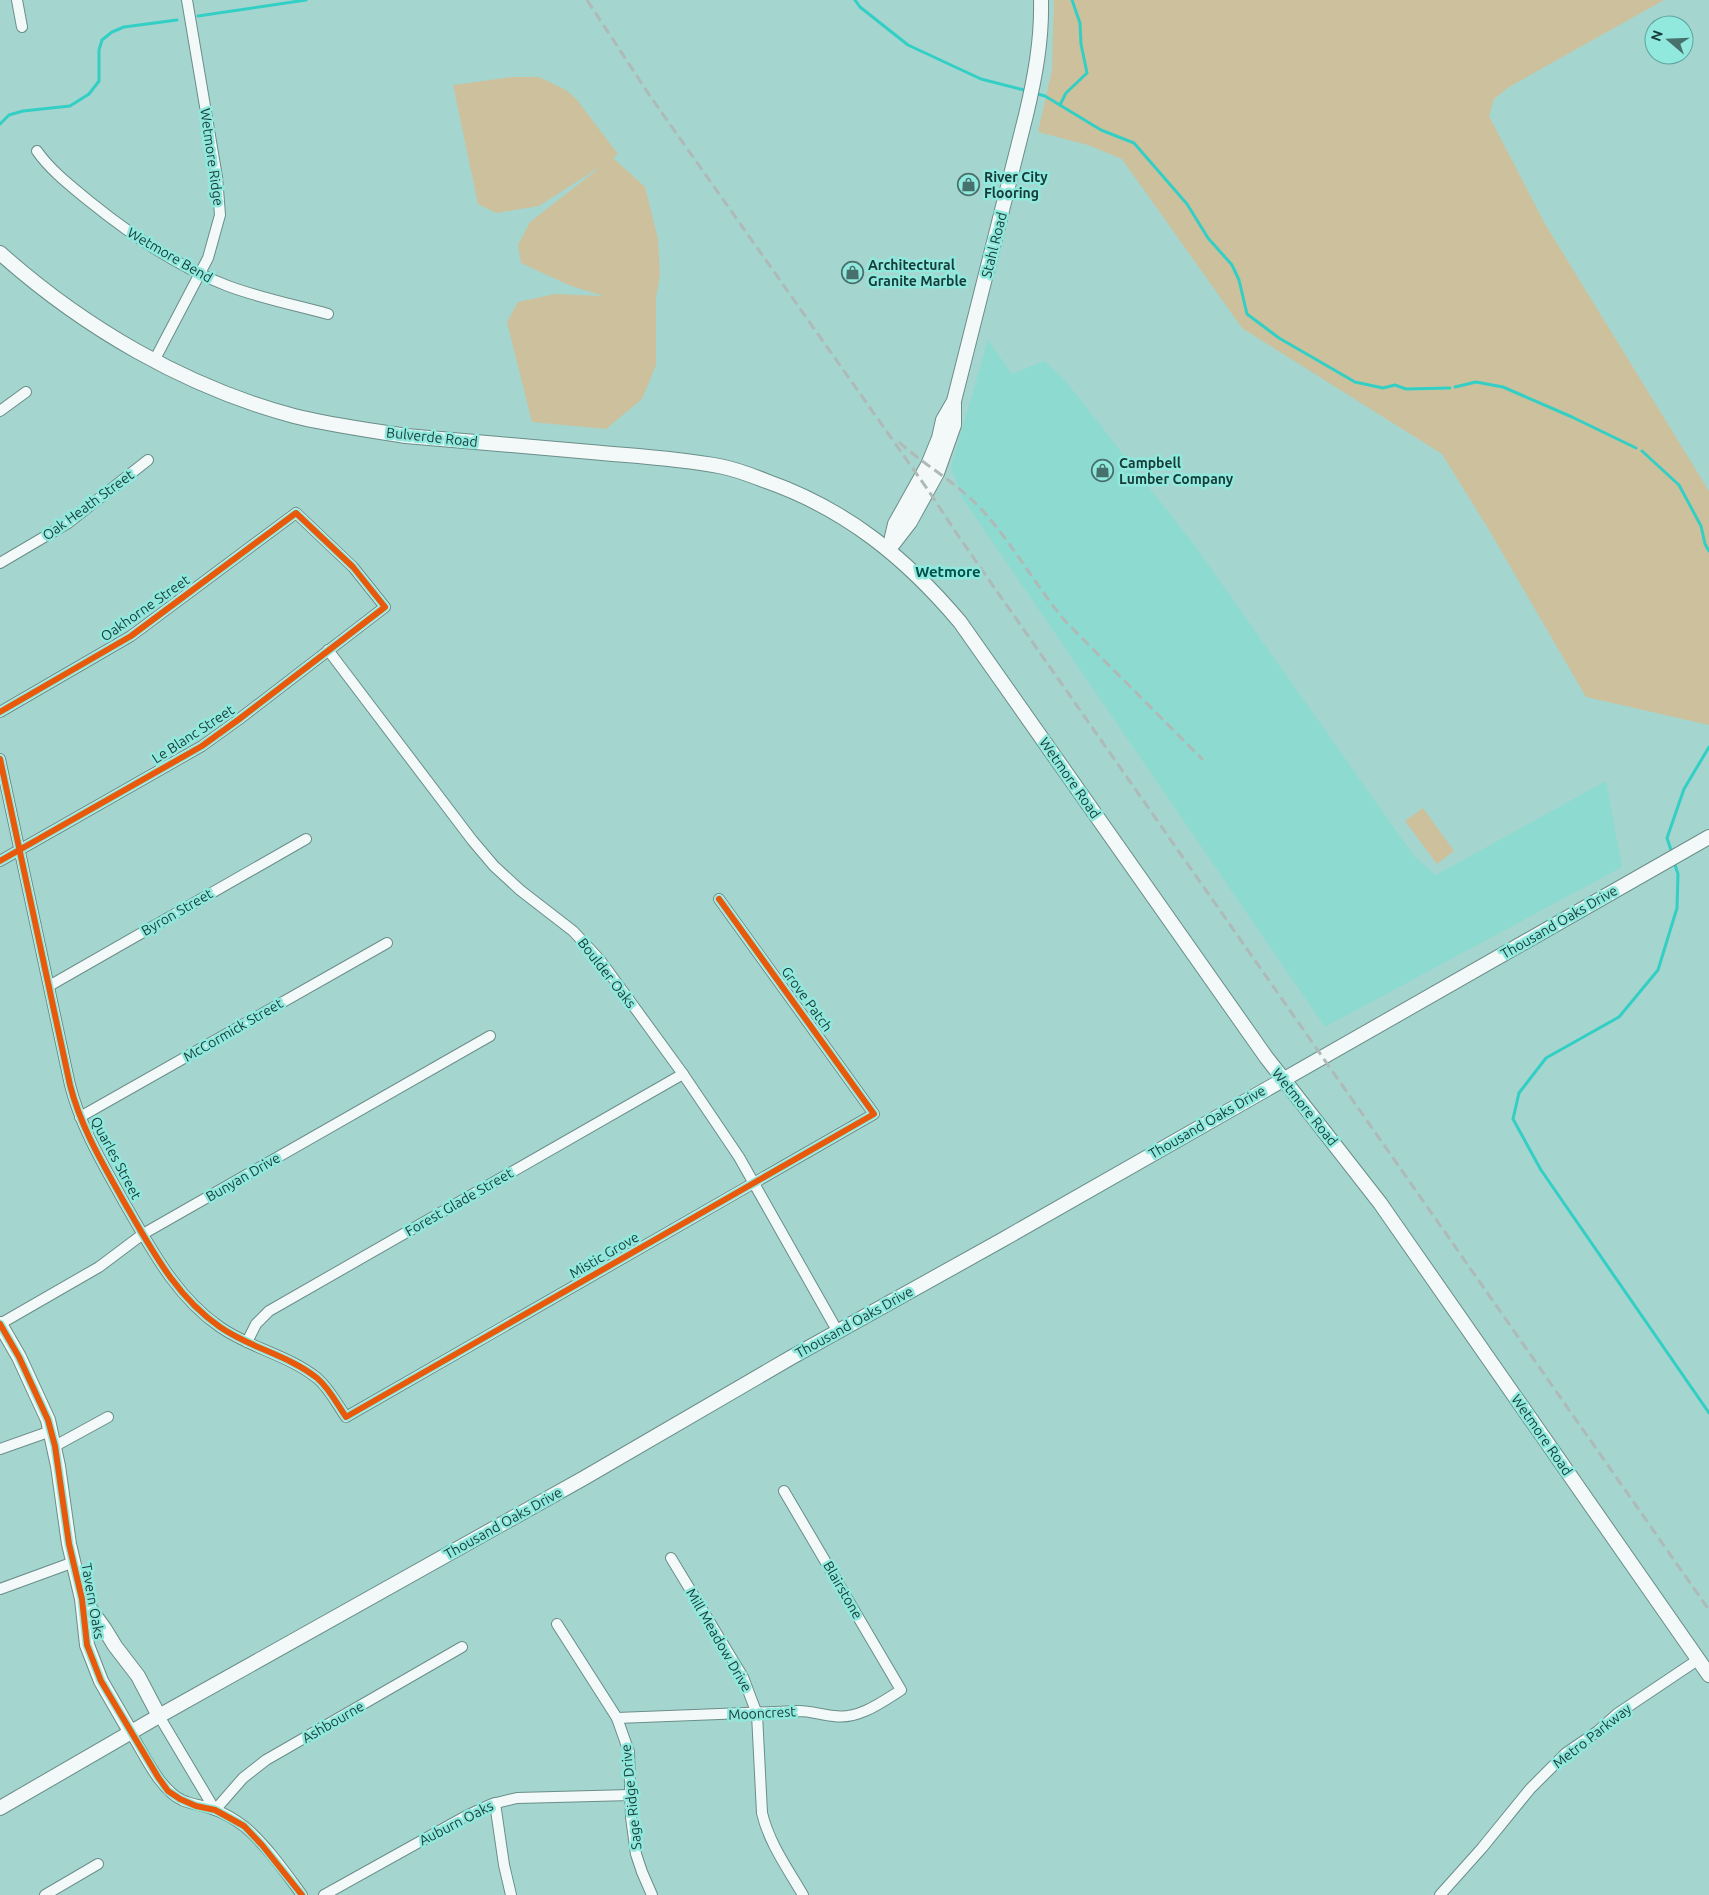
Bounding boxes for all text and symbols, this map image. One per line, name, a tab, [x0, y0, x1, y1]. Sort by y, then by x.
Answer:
north arrow	[1644, 15, 1694, 65]
text: N	[1647, 28, 1666, 43]
street label: Wetmore Ridge	[197, 107, 227, 207]
place label: River City Flooring	[984, 169, 1048, 201]
shop icon: River City Flooring	[956, 173, 980, 197]
street label: Stahl Road	[978, 210, 1010, 280]
street label: Wetmore Bend	[125, 224, 215, 286]
place label: Architectural Granite Marble	[868, 257, 967, 289]
shop icon: Architectural Granite Marble	[840, 261, 864, 285]
street label: Bulverde Road	[386, 424, 478, 450]
place label: Campbell Lumber Company	[1119, 455, 1234, 487]
shop icon: Campbell Lumber Company	[1091, 459, 1115, 483]
street label: Oak Heath Street	[39, 466, 137, 543]
district label: Wetmore	[915, 563, 981, 580]
street label: Oakhorne Street	[98, 571, 193, 645]
street label: Le Blanc Street	[149, 701, 237, 766]
street label: Wetmore Road	[1036, 735, 1104, 821]
street label: Thousand Oaks Drive	[1498, 882, 1620, 962]
street label: Byron Street	[139, 885, 216, 939]
street label: Boulder Oaks	[575, 935, 639, 1011]
street label: Grove Patch	[778, 964, 836, 1034]
street label: McCormick Street	[180, 995, 286, 1065]
street label: Wetmore Road	[1269, 1065, 1341, 1149]
street label: Thousand Oaks Drive	[1146, 1082, 1268, 1162]
street label: Quarles Street	[88, 1114, 145, 1202]
street label: Bunyan Drive	[203, 1149, 283, 1205]
street label: Forest Glade Street	[402, 1164, 516, 1239]
street label: Mistic Grove	[566, 1229, 642, 1281]
street label: Thousand Oaks Drive	[792, 1283, 916, 1361]
street label: Wetmore Road	[1508, 1392, 1576, 1478]
street label: Thousand Oaks Drive	[441, 1484, 565, 1562]
street label: Blairstone	[820, 1558, 866, 1622]
street label: Tavern Oaks	[78, 1562, 108, 1640]
street label: Mill Meadow Drive	[683, 1585, 755, 1695]
street label: Ashbourne	[299, 1698, 367, 1746]
street label: Metro Parkway	[1550, 1700, 1634, 1771]
street label: Mooncrest	[728, 1703, 797, 1723]
street label: Sage Ridge Drive	[618, 1743, 644, 1851]
street label: Auburn Oaks	[416, 1797, 496, 1849]

